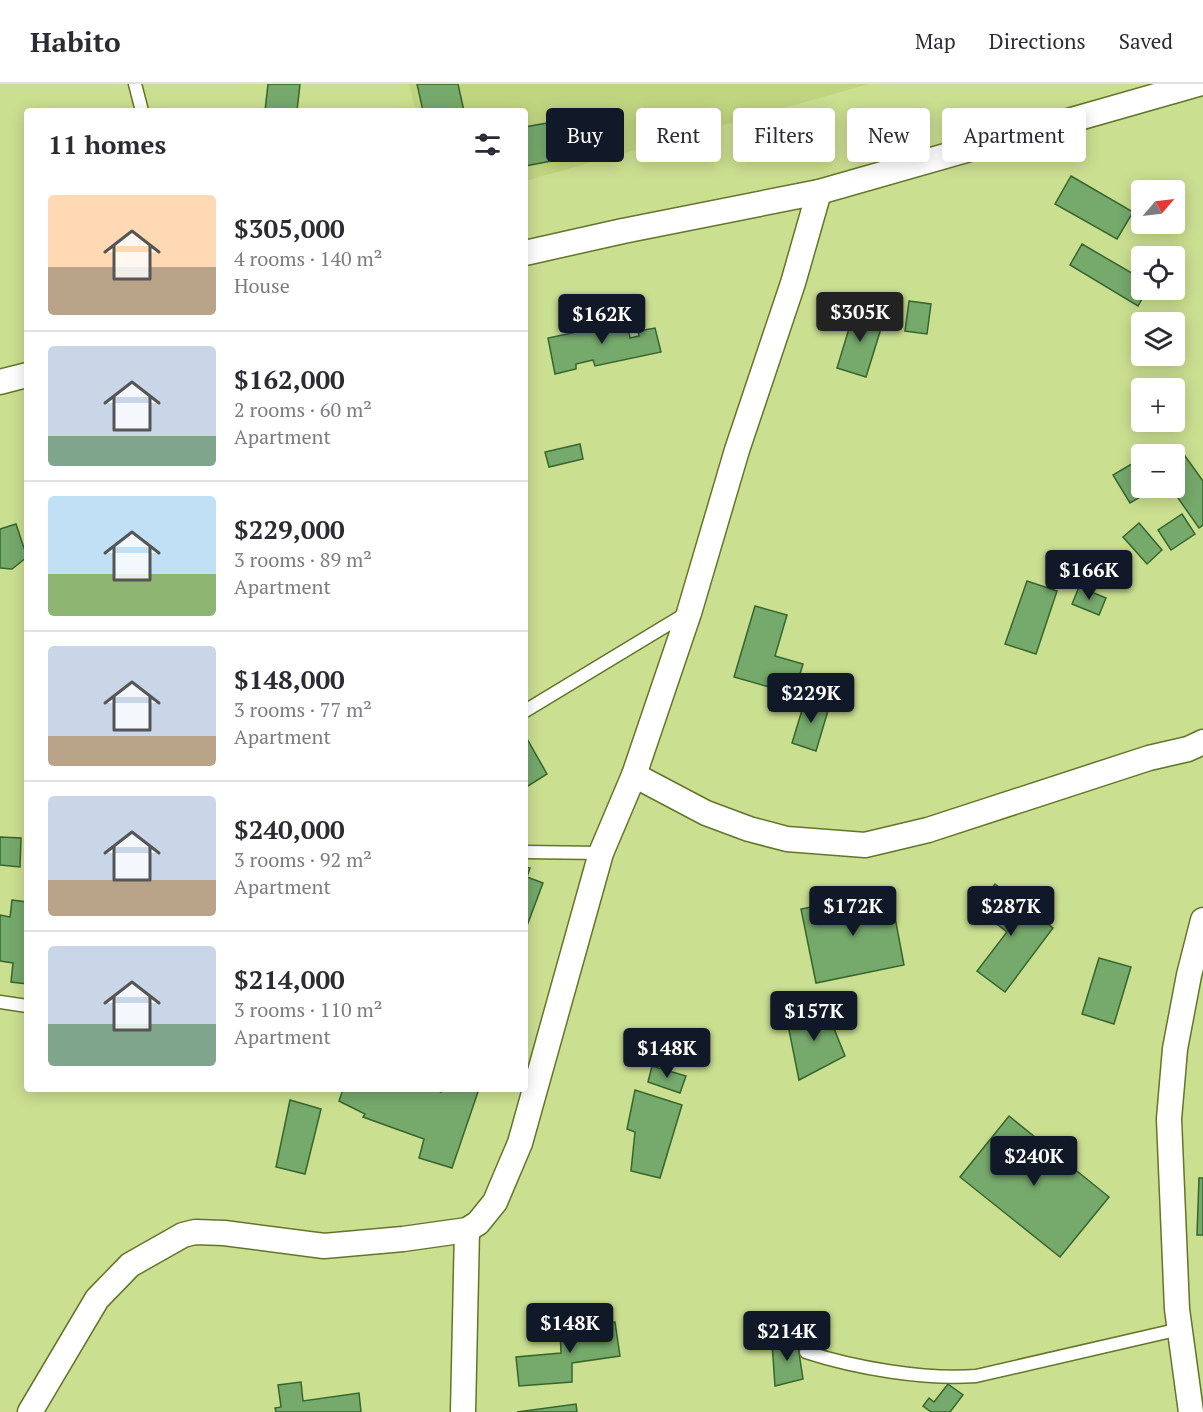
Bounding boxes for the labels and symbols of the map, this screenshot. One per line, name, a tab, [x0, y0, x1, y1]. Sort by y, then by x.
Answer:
north arrow	[1131, 180, 1185, 234]
pin: $305K	[818, 292, 902, 343]
pin: $162K	[560, 294, 644, 345]
pin: $166K	[1047, 550, 1131, 601]
pin: $229K	[769, 673, 853, 724]
pin: $172K	[811, 886, 895, 937]
pin: $287K	[969, 886, 1053, 937]
pin: $157K	[772, 991, 856, 1042]
pin: $148K	[625, 1028, 709, 1079]
pin: $240K	[992, 1136, 1076, 1187]
pin: $148K	[528, 1303, 612, 1354]
pin: $214K	[745, 1311, 829, 1362]

